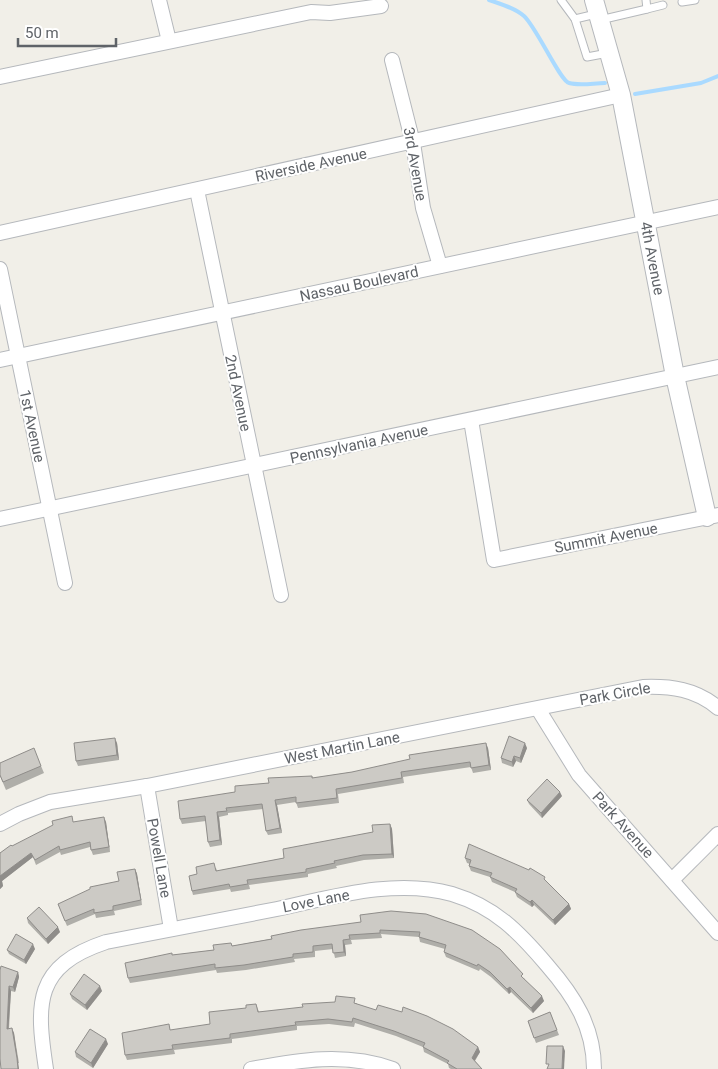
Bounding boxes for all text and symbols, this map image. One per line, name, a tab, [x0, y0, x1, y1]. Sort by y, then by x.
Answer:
scale bar	[18, 15, 115, 47]
text: 50 m	[25, 24, 59, 42]
street label: 3rd Avenue	[400, 126, 430, 202]
street label: Riverside Avenue	[254, 144, 369, 186]
street label: 4th Avenue	[637, 220, 668, 297]
street label: Nassau Boulevard	[298, 263, 420, 305]
street label: 2nd Avenue	[221, 353, 255, 433]
street label: 1st Avenue	[16, 388, 48, 464]
street label: Pennsylvania Avenue	[288, 421, 430, 467]
street label: Summit Avenue	[553, 519, 659, 557]
street label: Park Circle	[578, 679, 652, 709]
street label: West Martin Lane	[283, 728, 401, 768]
street label: Park Avenue	[589, 788, 657, 862]
street label: Powell Lane	[143, 817, 175, 899]
street label: Love Lane	[281, 886, 351, 916]

